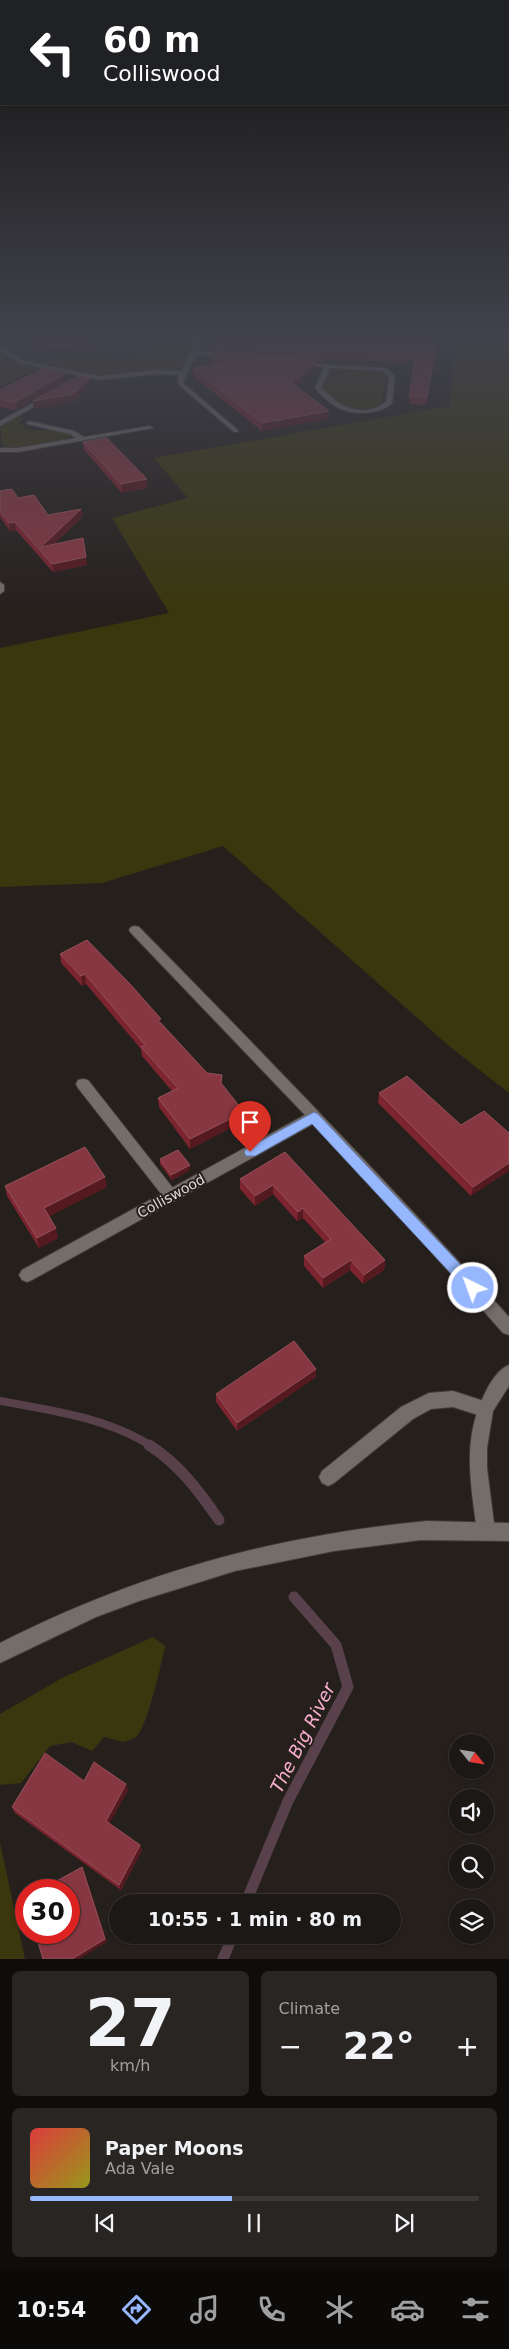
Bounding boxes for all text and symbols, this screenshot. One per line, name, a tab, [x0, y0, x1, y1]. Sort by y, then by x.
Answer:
icon: left	[20, 20, 85, 85]
text: 60 m	[103, 20, 200, 60]
text: Colliswood	[103, 61, 221, 86]
pin	[229, 1101, 271, 1152]
icon: arrive	[236, 1108, 264, 1136]
street label: Colliswood	[134, 1171, 208, 1221]
position arrow	[446, 1261, 498, 1313]
water label: The Big River	[266, 1678, 340, 1796]
north arrow	[449, 1734, 494, 1779]
map controls	[449, 1734, 494, 1944]
button: sound	[449, 1789, 494, 1834]
button: search	[449, 1844, 494, 1889]
speed limit sign: 30	[15, 1879, 80, 1944]
button: layers	[449, 1899, 494, 1944]
text: 10:55 · 1 min · 80 m	[148, 1908, 362, 1930]
text: 27	[85, 1986, 175, 2061]
text: Climate	[279, 1999, 340, 2018]
text: 22°	[343, 2024, 415, 2068]
text: −	[279, 2030, 302, 2063]
text: +	[456, 2030, 479, 2063]
text: km/h	[110, 2056, 150, 2075]
text: Paper Moons	[105, 2137, 244, 2159]
text: Ada Vale	[105, 2159, 175, 2178]
icon: previous	[91, 2209, 119, 2237]
icon: pause	[240, 2209, 268, 2237]
icon: next	[390, 2209, 418, 2237]
icon: directions	[119, 2292, 154, 2327]
icon: music	[187, 2292, 222, 2327]
icon: phone	[254, 2292, 289, 2327]
icon: climate	[322, 2292, 357, 2327]
icon: car	[390, 2292, 425, 2327]
icon: filters	[458, 2292, 493, 2327]
text: 10:54	[16, 2297, 86, 2322]

